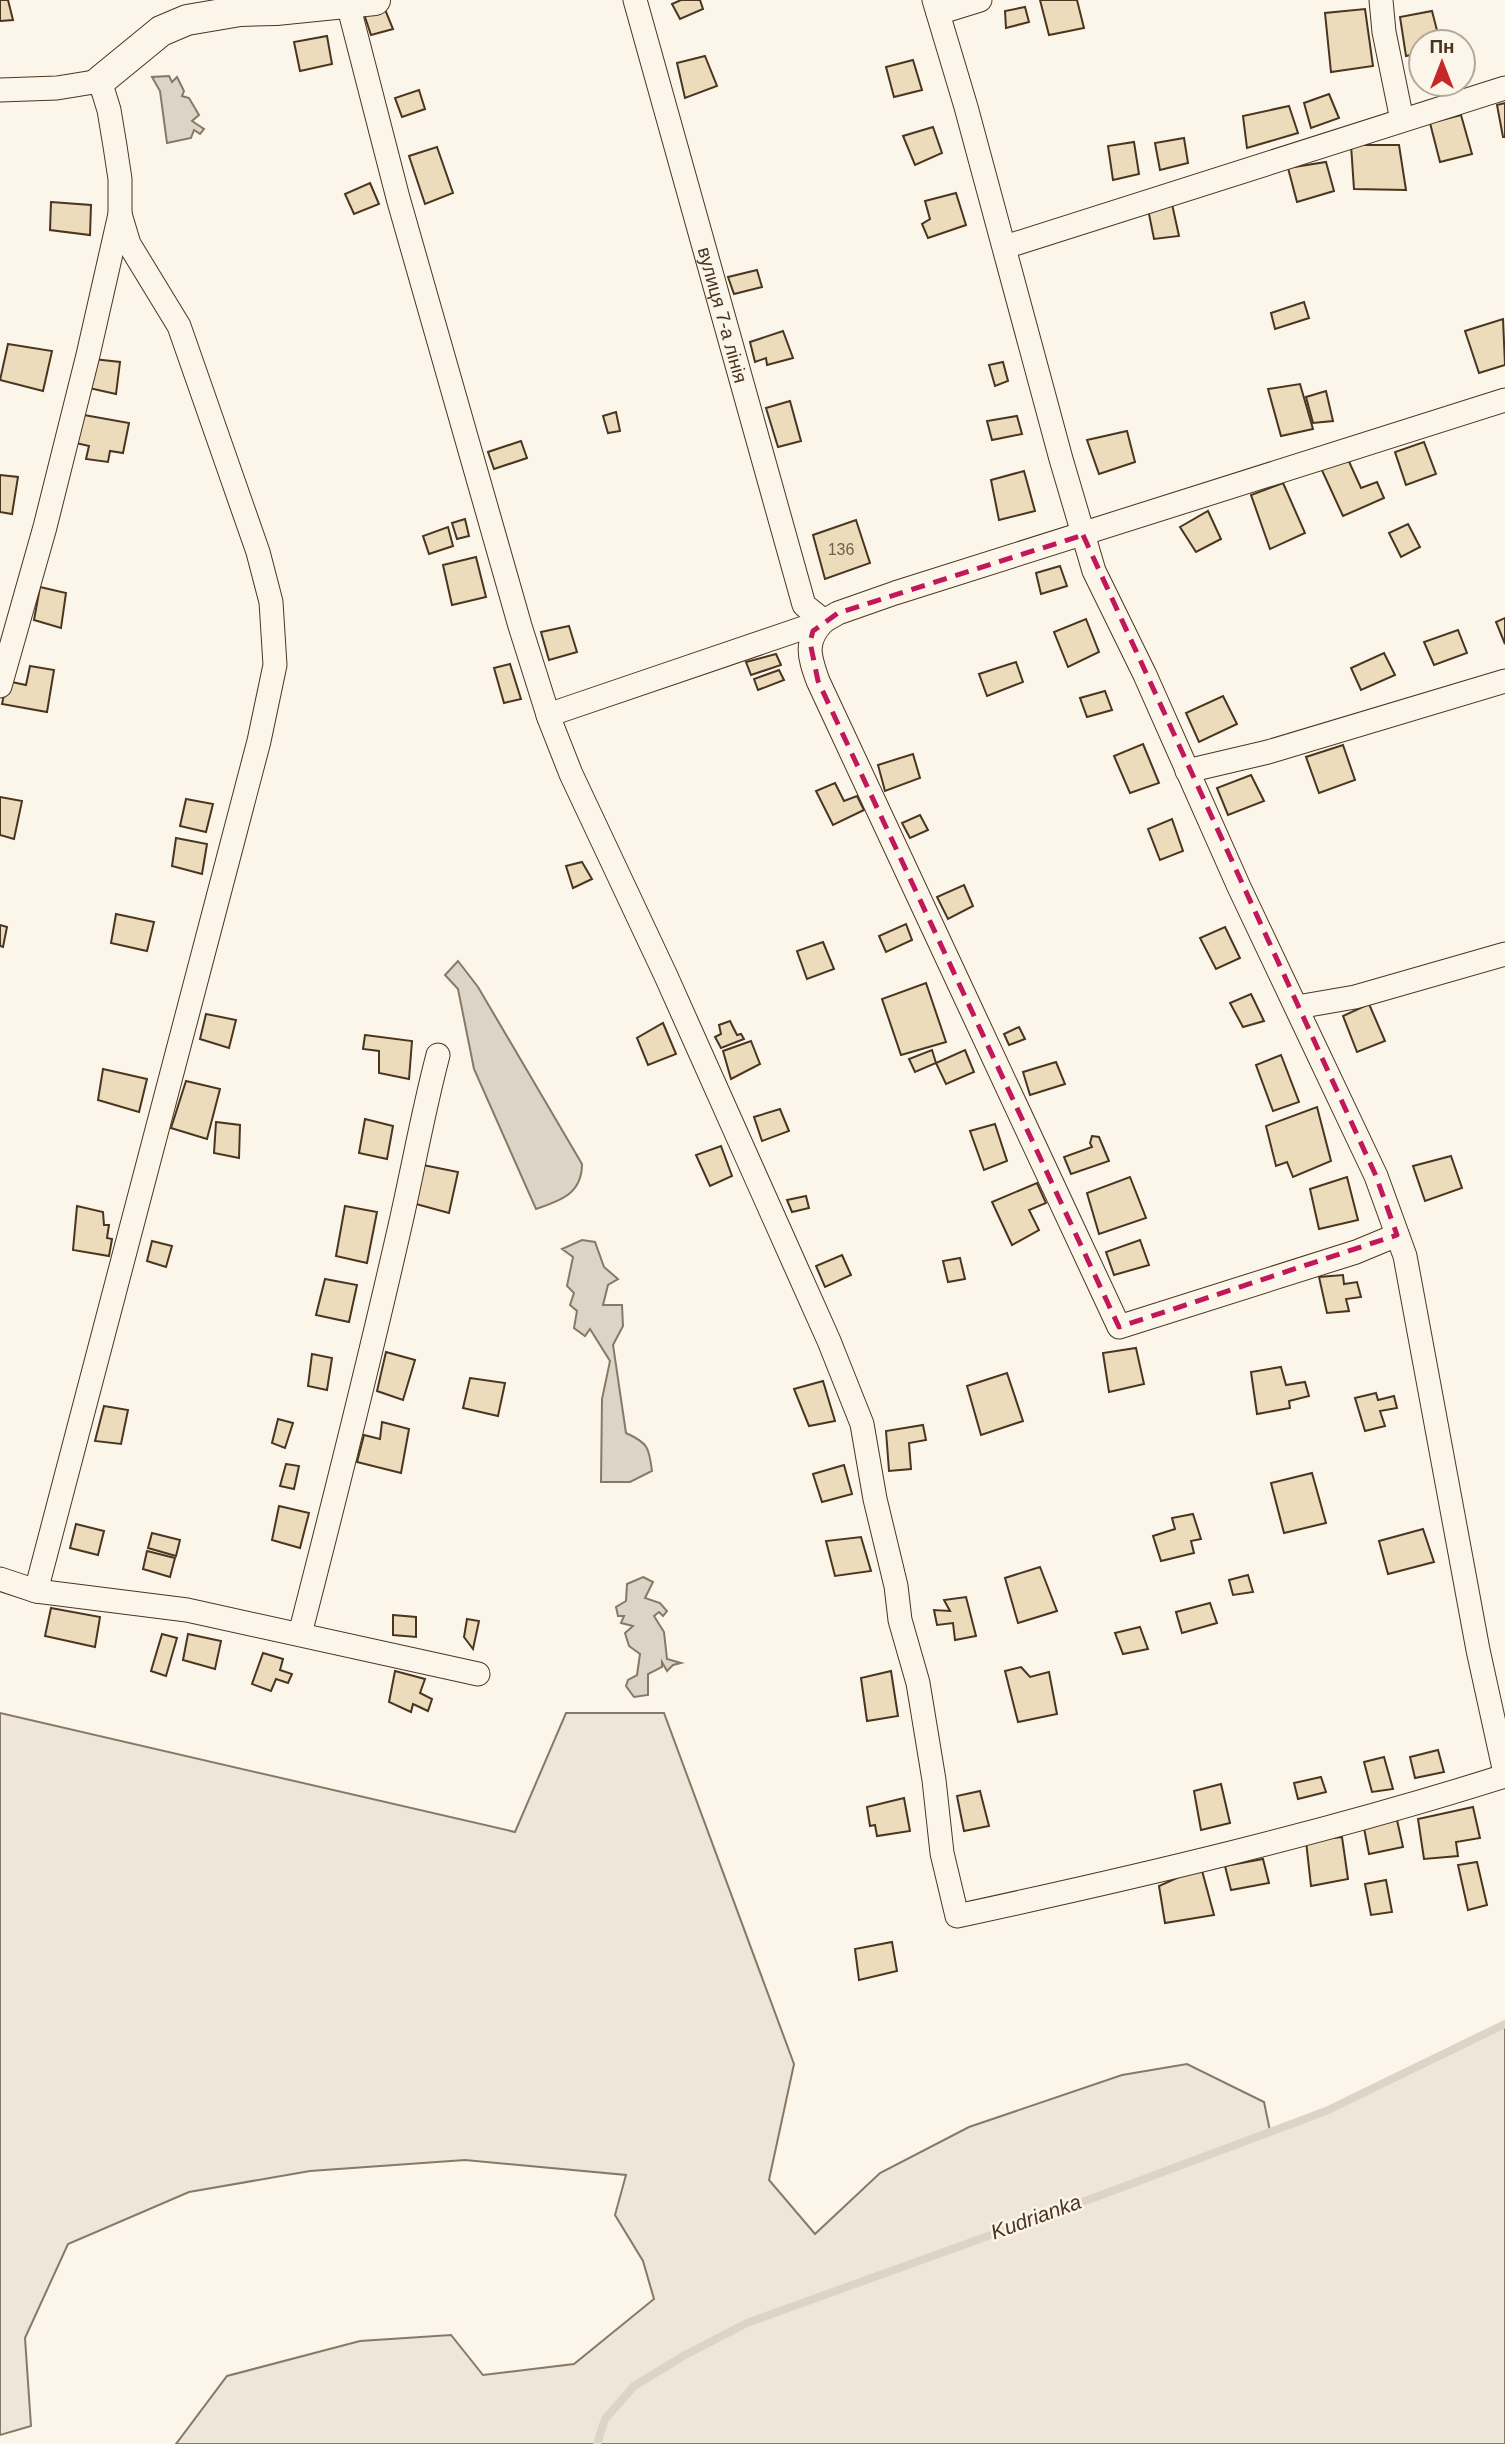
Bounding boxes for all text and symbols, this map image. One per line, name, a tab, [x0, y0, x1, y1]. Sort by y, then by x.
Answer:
north arrow	[1407, 28, 1477, 98]
text: Пн	[1429, 36, 1455, 57]
street label: вулиця 7-а лінія	[694, 245, 751, 385]
house number: 136	[828, 541, 854, 558]
water label: Kudrianka	[987, 2190, 1084, 2244]

